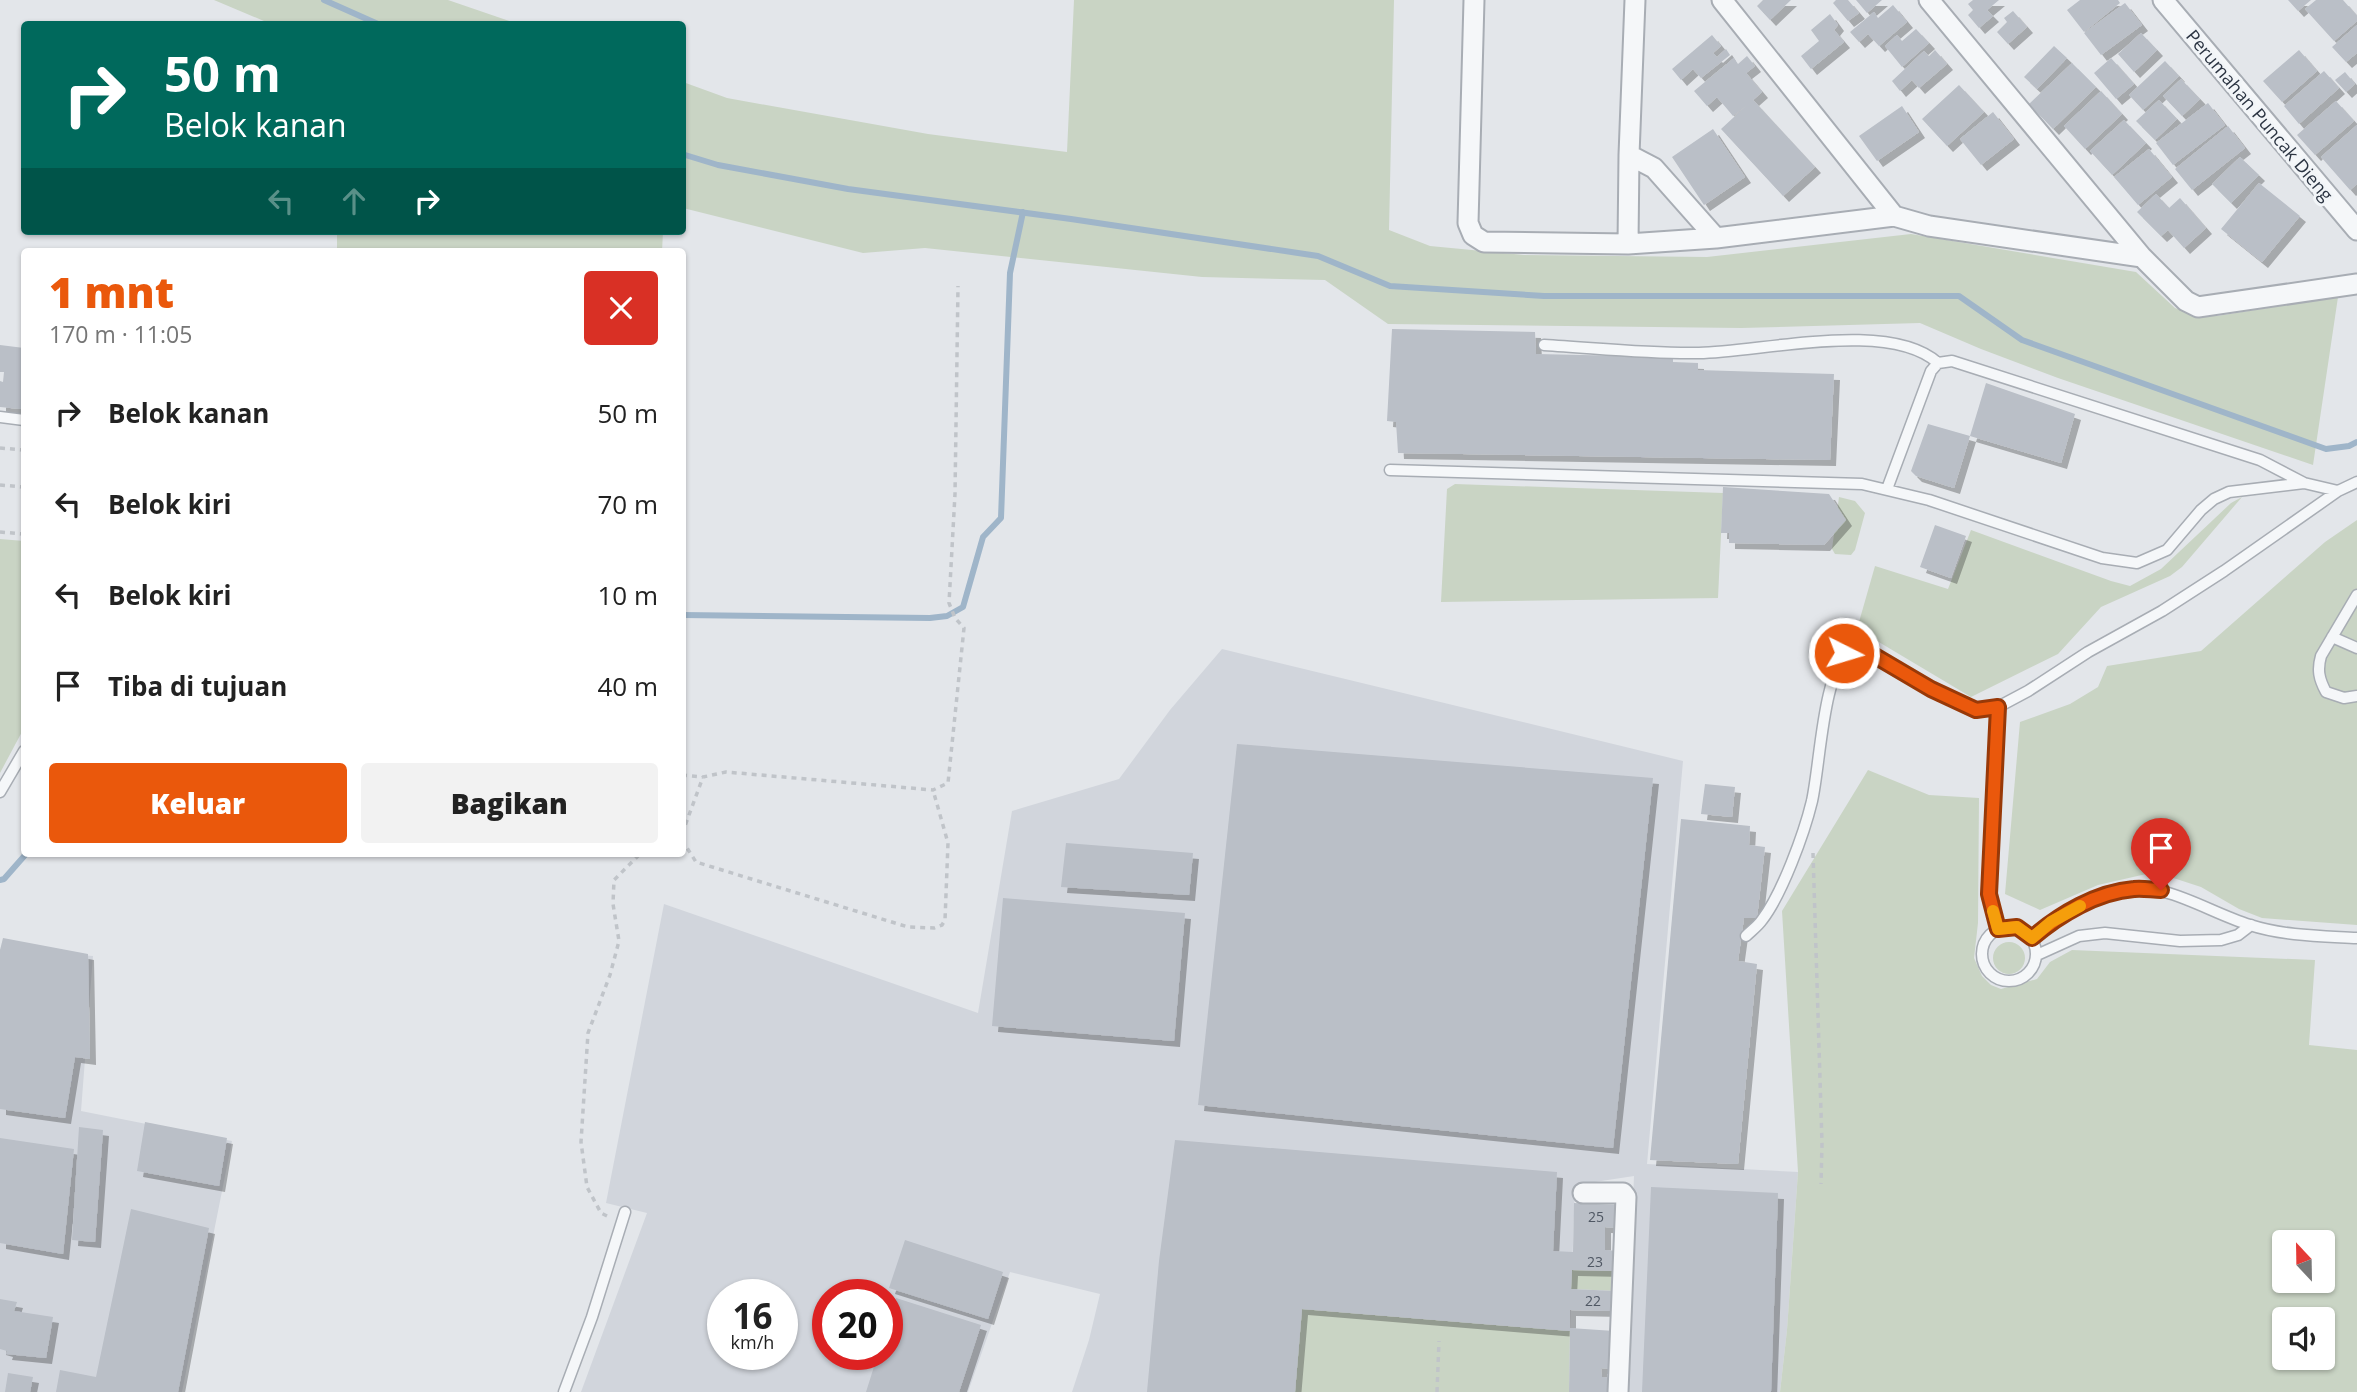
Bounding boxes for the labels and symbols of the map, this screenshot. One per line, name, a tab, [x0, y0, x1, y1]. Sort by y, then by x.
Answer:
street label: Perumahan Puncak Dieng	[2181, 24, 2339, 206]
position arrow	[1807, 616, 1881, 690]
pin	[2131, 818, 2191, 890]
house number: 25	[1588, 1207, 1604, 1226]
north arrow	[2272, 1230, 2334, 1293]
house number: 23	[1587, 1252, 1603, 1271]
speed limit sign: 20	[812, 1279, 903, 1370]
house number: 22	[1585, 1291, 1601, 1310]

